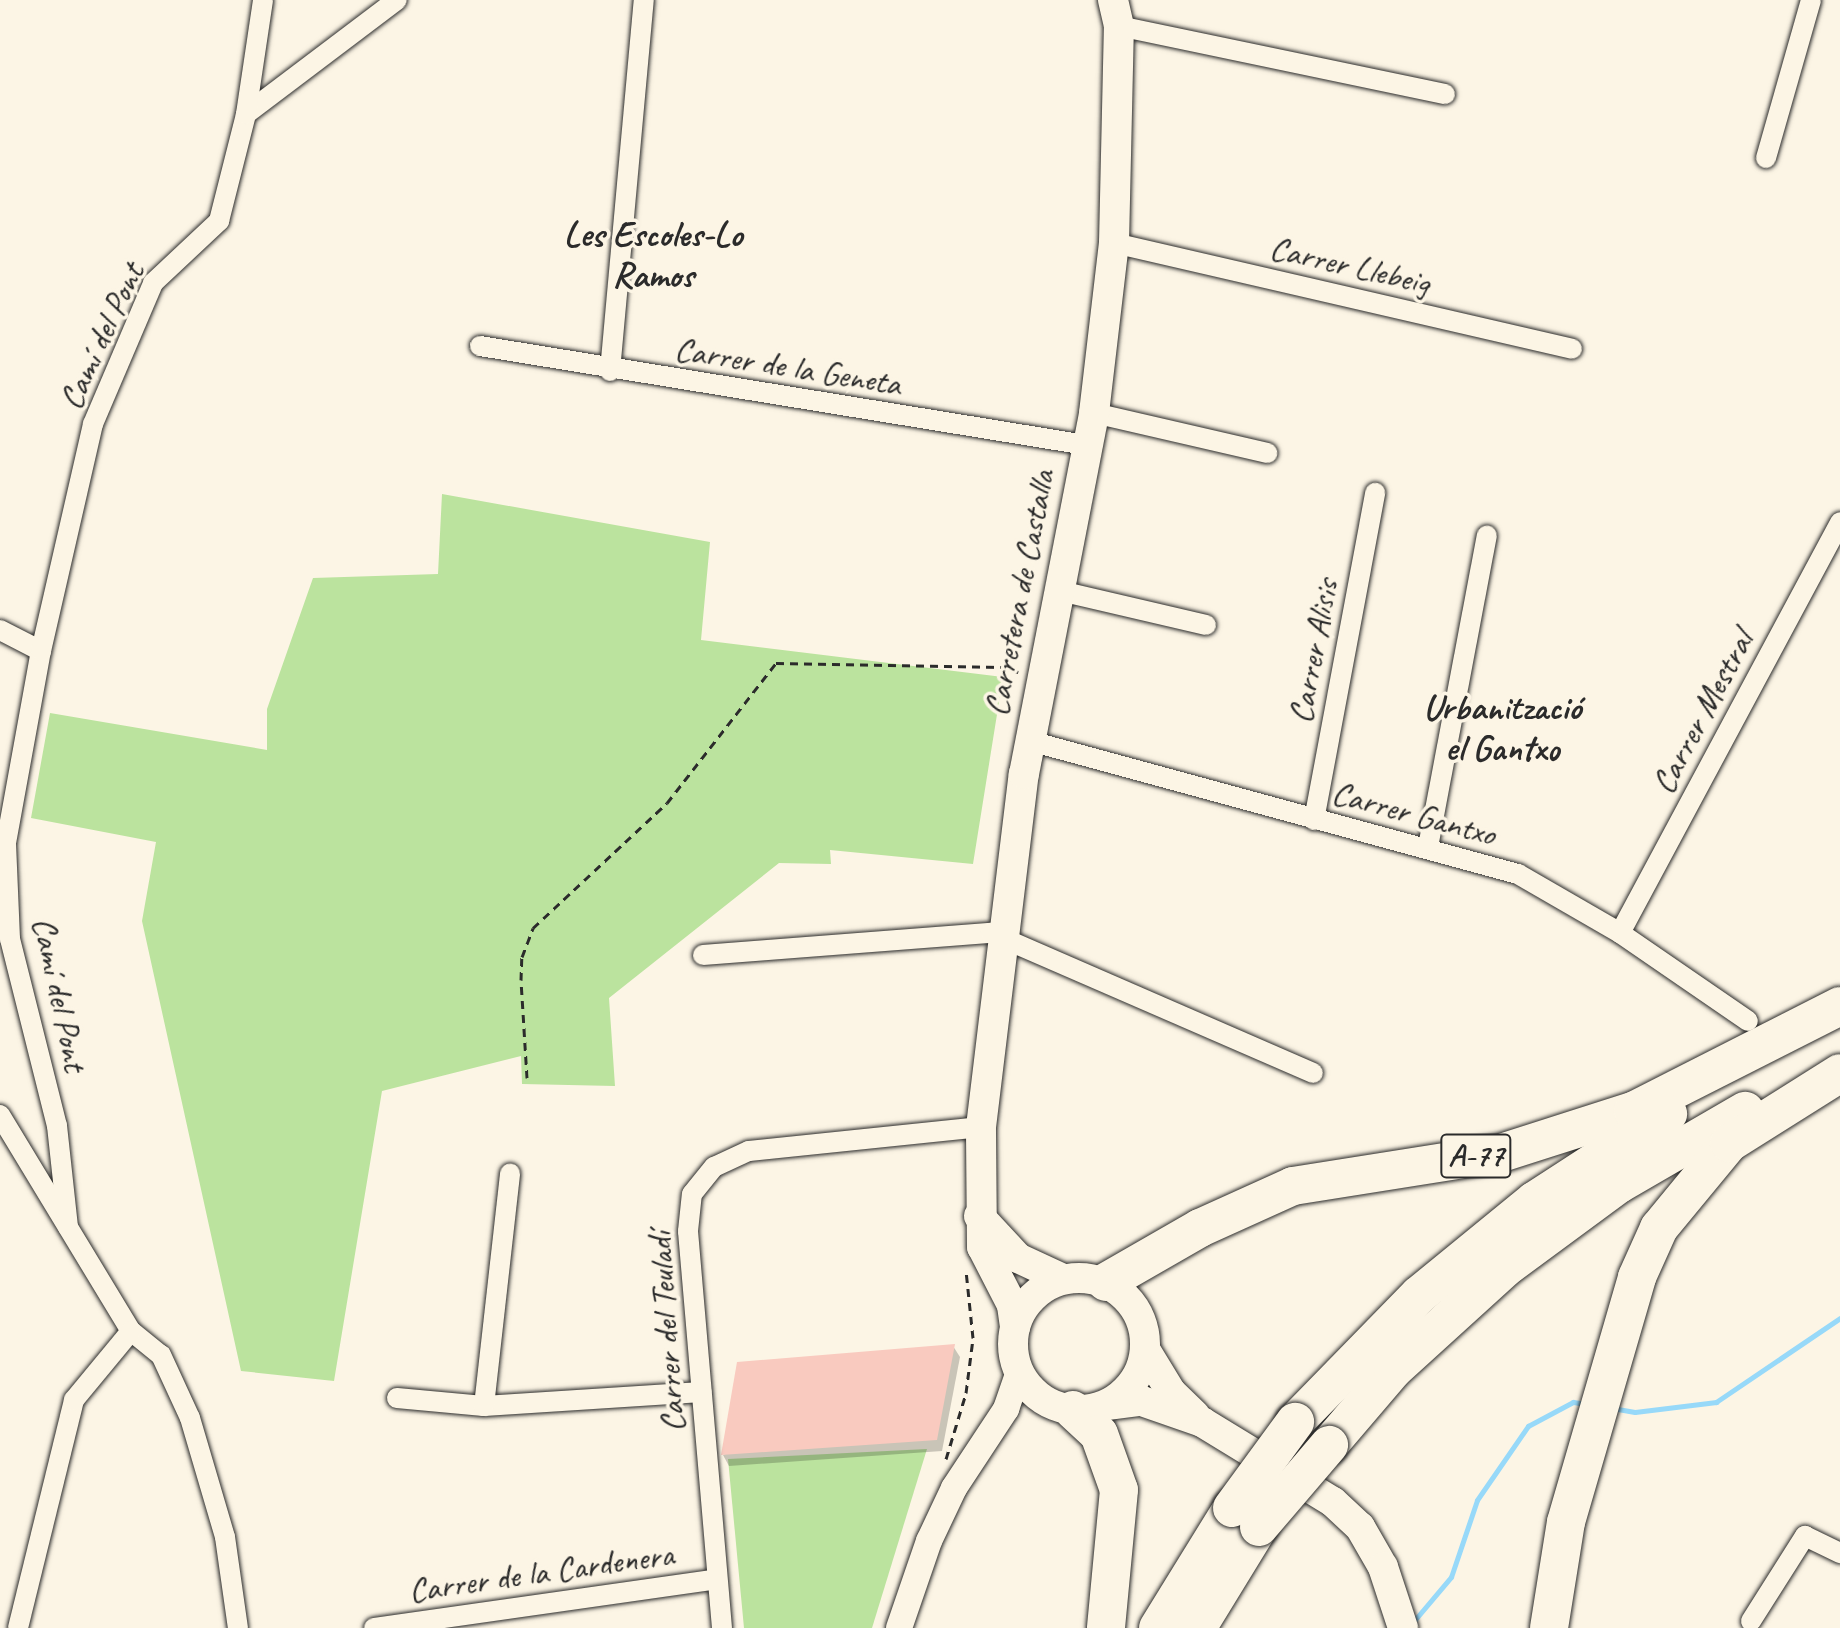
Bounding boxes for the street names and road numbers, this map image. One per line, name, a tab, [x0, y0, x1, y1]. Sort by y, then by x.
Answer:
street label: Carrer Llebeig	[1266, 227, 1434, 303]
street label: Camí del Pont	[49, 257, 153, 415]
street label: Carrer de la Geneta	[672, 328, 904, 404]
street label: Carretera de Castalla	[975, 467, 1063, 719]
street label: Carrer Alisis	[1279, 576, 1347, 726]
street label: Carrer Mestral	[1642, 624, 1762, 800]
street label: Carrer Gantxo	[1327, 771, 1501, 855]
street label: Camí del Pont	[24, 913, 96, 1075]
road number: A-77	[1440, 1128, 1512, 1184]
street label: Carrer del Teuladí	[639, 1230, 693, 1434]
street label: Carrer de la Cardenera	[405, 1533, 677, 1611]

